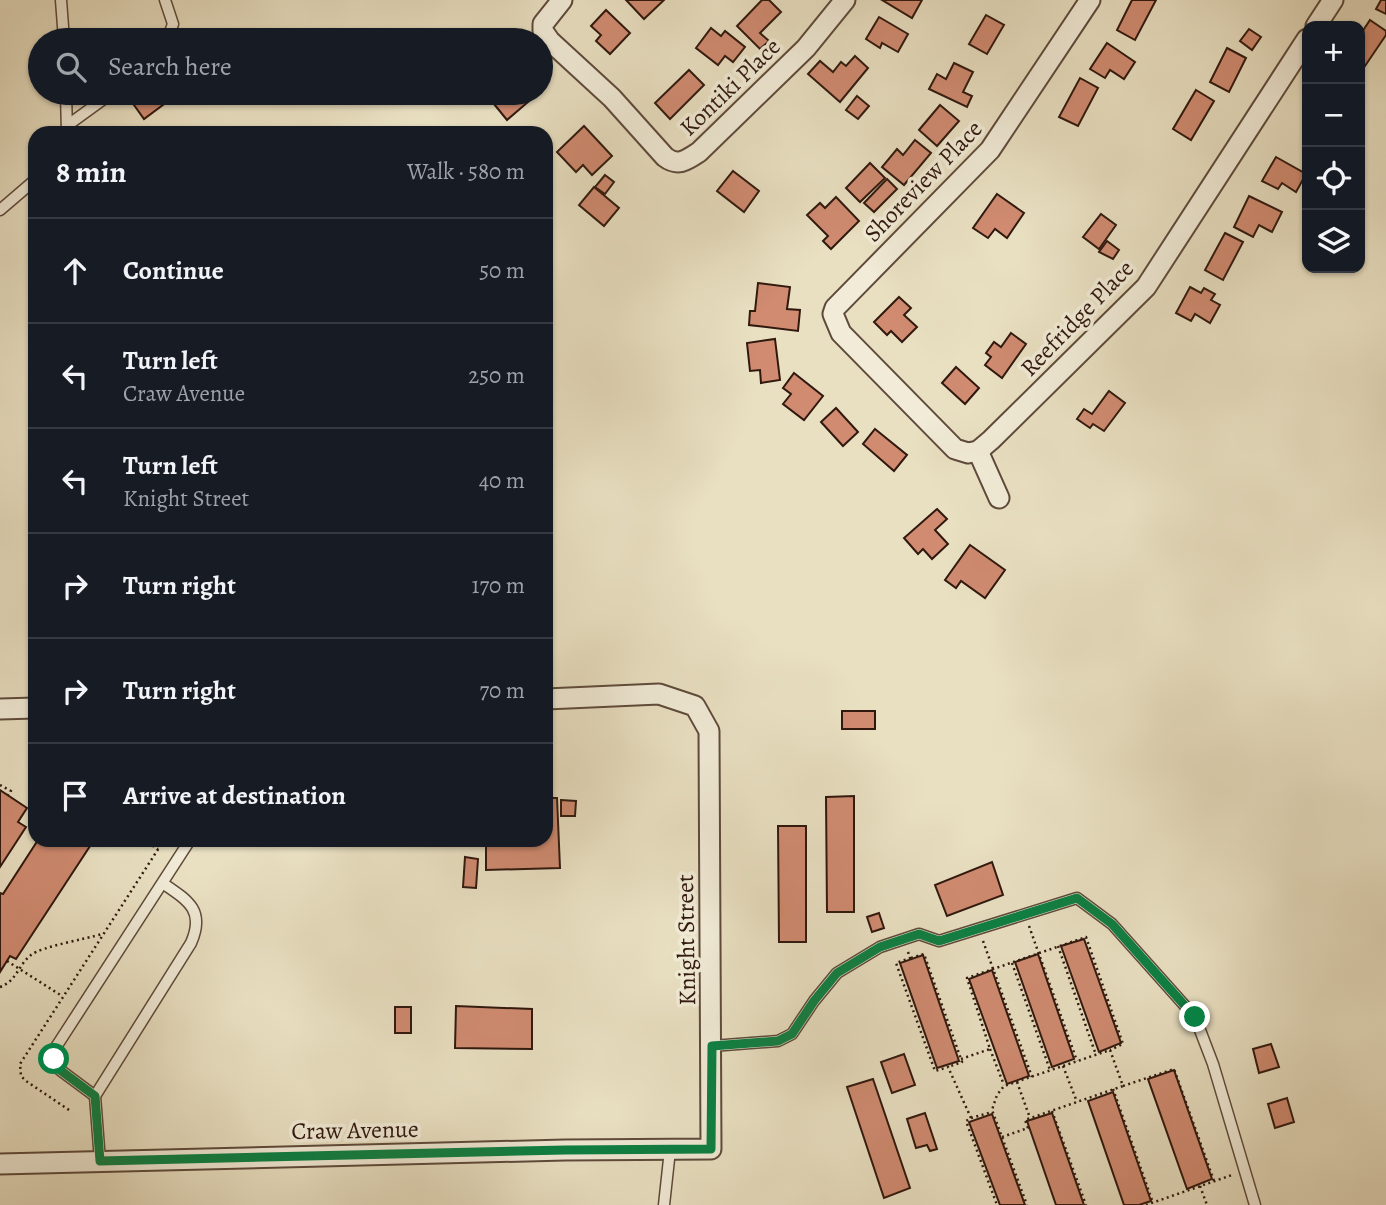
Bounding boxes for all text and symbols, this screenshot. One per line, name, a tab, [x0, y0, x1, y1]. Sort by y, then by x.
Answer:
map controls	[1302, 21, 1365, 273]
button: +	[1302, 21, 1365, 84]
search box	[28, 28, 553, 105]
street label: Kontiki Place	[673, 31, 787, 143]
icon: search	[52, 48, 90, 86]
text: Search here	[108, 49, 232, 84]
button: −	[1302, 84, 1365, 147]
street label: Shoreview Place	[857, 113, 989, 249]
button: locate	[1302, 147, 1365, 210]
text: 8 min	[56, 152, 126, 192]
text: Walk · 580 m	[407, 156, 525, 187]
button: layers	[1302, 210, 1365, 273]
icon: ahead	[56, 252, 94, 290]
text: Continue	[123, 253, 224, 288]
street label: Reefridge Place	[1013, 253, 1141, 383]
text: 50 m	[479, 255, 525, 286]
text: Turn left	[123, 343, 218, 378]
icon: left	[56, 357, 94, 395]
text: 250 m	[468, 360, 525, 391]
text: Craw Avenue	[123, 378, 245, 409]
text: Turn left	[123, 448, 218, 483]
icon: left	[56, 462, 94, 500]
text: 40 m	[479, 465, 525, 496]
text: Knight Street	[123, 483, 249, 514]
icon: right	[56, 567, 94, 605]
text: Turn right	[123, 568, 236, 603]
text: 170 m	[472, 570, 525, 601]
icon: right	[56, 672, 94, 710]
text: Turn right	[123, 673, 236, 708]
text: 70 m	[479, 675, 525, 706]
icon: arrive	[56, 777, 94, 815]
text: Arrive at destination	[123, 778, 346, 813]
street label: Knight Street	[669, 874, 703, 1006]
route end	[1179, 1001, 1210, 1032]
route start	[38, 1043, 69, 1074]
street label: Craw Avenue	[291, 1113, 419, 1147]

